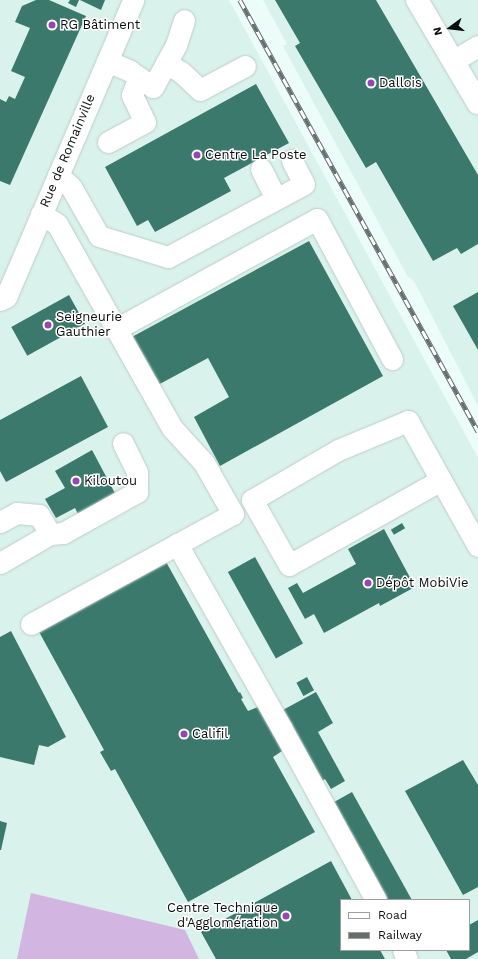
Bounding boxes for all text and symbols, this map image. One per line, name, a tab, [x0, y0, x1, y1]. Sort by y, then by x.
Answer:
north arrow	[430, 8, 470, 48]
place label: RG Bâtiment	[60, 17, 140, 33]
marker: RG Bâtiment	[47, 20, 57, 30]
text: N	[431, 26, 445, 37]
place label: Dallois	[379, 75, 422, 91]
marker: Dallois	[366, 78, 376, 88]
street label: Rue de Romainville	[37, 92, 99, 210]
place label: Centre La Poste	[205, 147, 307, 163]
marker: Centre La Poste	[192, 150, 202, 160]
place label: Seigneurie Gauthier	[56, 310, 122, 341]
marker: Seigneurie Gauthier	[43, 320, 53, 330]
place label: Kiloutou	[84, 473, 137, 489]
marker: Kiloutou	[71, 476, 81, 486]
place label: Dépôt MobiVie	[376, 575, 468, 591]
marker: Dépôt MobiVie	[363, 578, 373, 588]
place label: Califil	[192, 726, 228, 742]
marker: Califil	[179, 729, 189, 739]
legend	[340, 899, 470, 951]
place label: Centre Technique d'Agglomération	[167, 901, 278, 932]
text: Road	[378, 908, 407, 922]
marker: Centre Technique d'Agglomération	[281, 911, 291, 921]
text: Railway	[378, 928, 422, 942]

